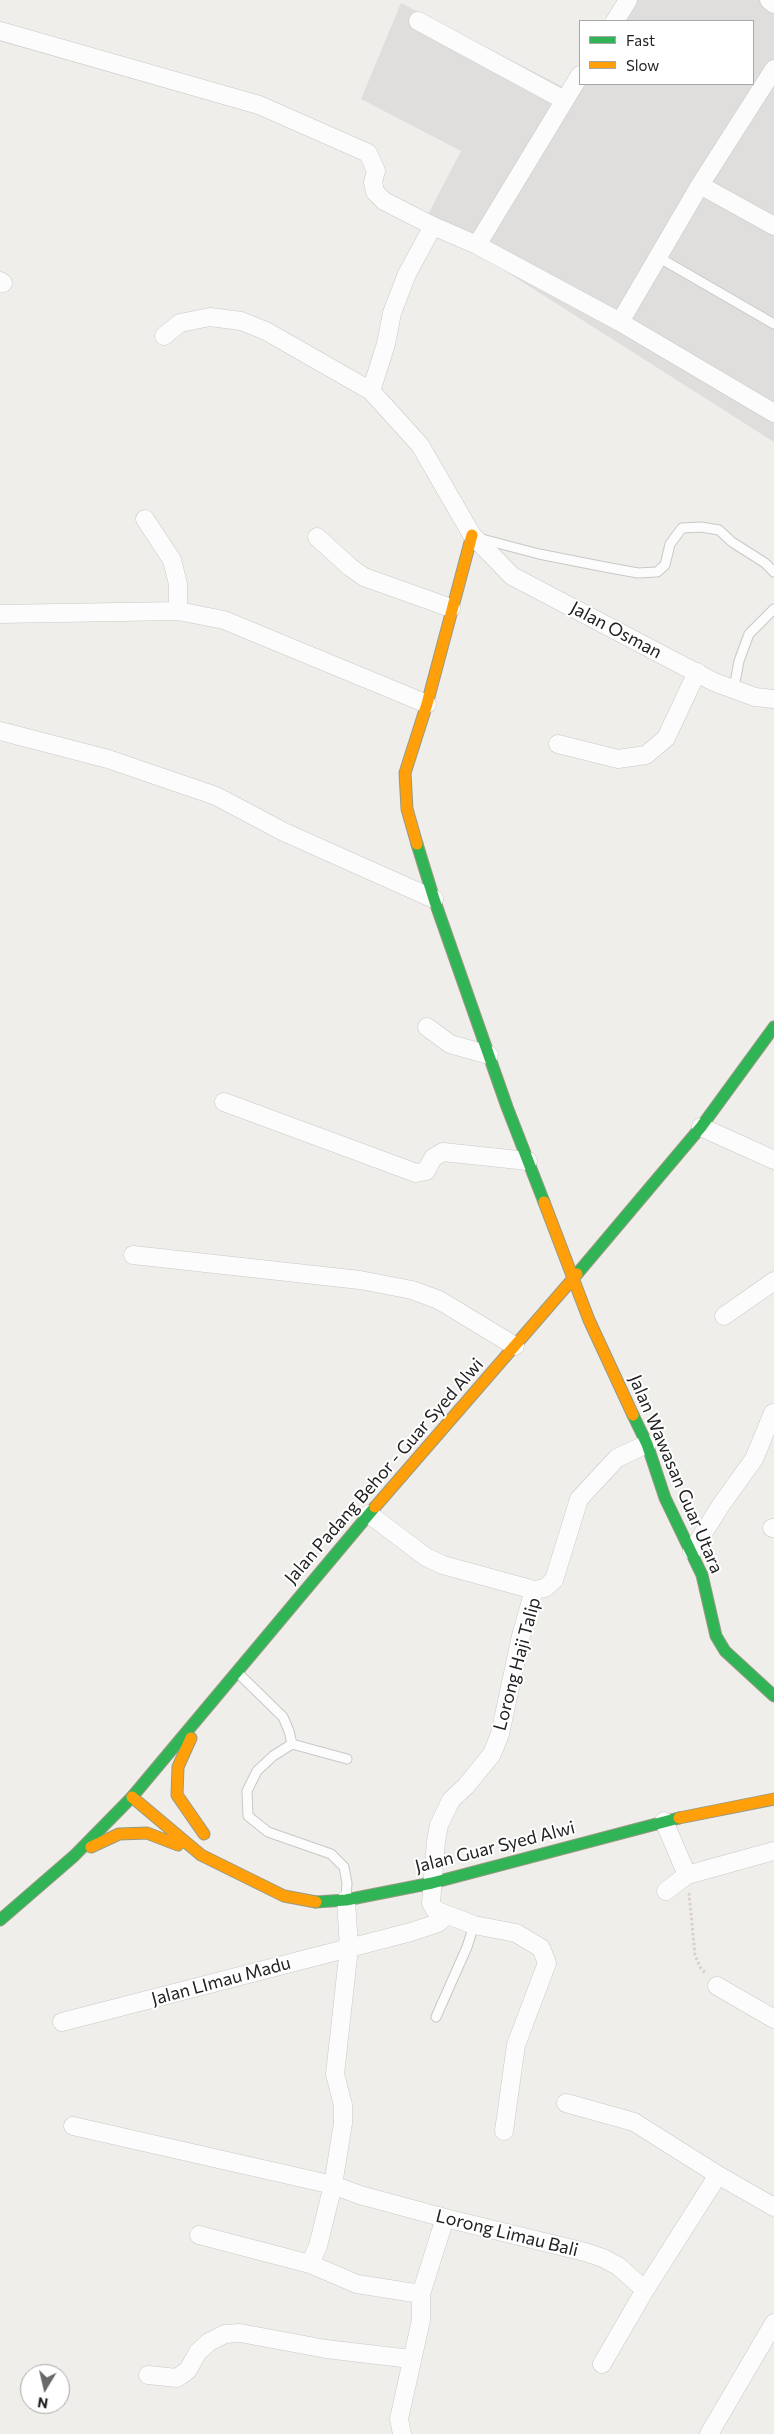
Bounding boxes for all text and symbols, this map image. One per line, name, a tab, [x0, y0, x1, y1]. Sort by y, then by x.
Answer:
legend	[579, 20, 754, 85]
text: Fast	[626, 31, 655, 49]
text: Slow	[626, 56, 659, 74]
street label: Jalan Osman	[566, 597, 666, 663]
street label: Jalan Padang Behor - Guar Syed Alwi	[280, 1354, 488, 1588]
street label: Jalan Wawasan Guar Utara	[624, 1371, 728, 1577]
street label: Lorong Haji Talip	[489, 1595, 545, 1733]
street label: Jalan Guar Syed Alwi	[413, 1817, 577, 1877]
street label: Jalan LImau Madu	[149, 1952, 293, 2010]
street label: Lorong Limau Bali	[434, 2205, 580, 2261]
north arrow	[20, 2364, 70, 2414]
text: N	[36, 2394, 49, 2413]

